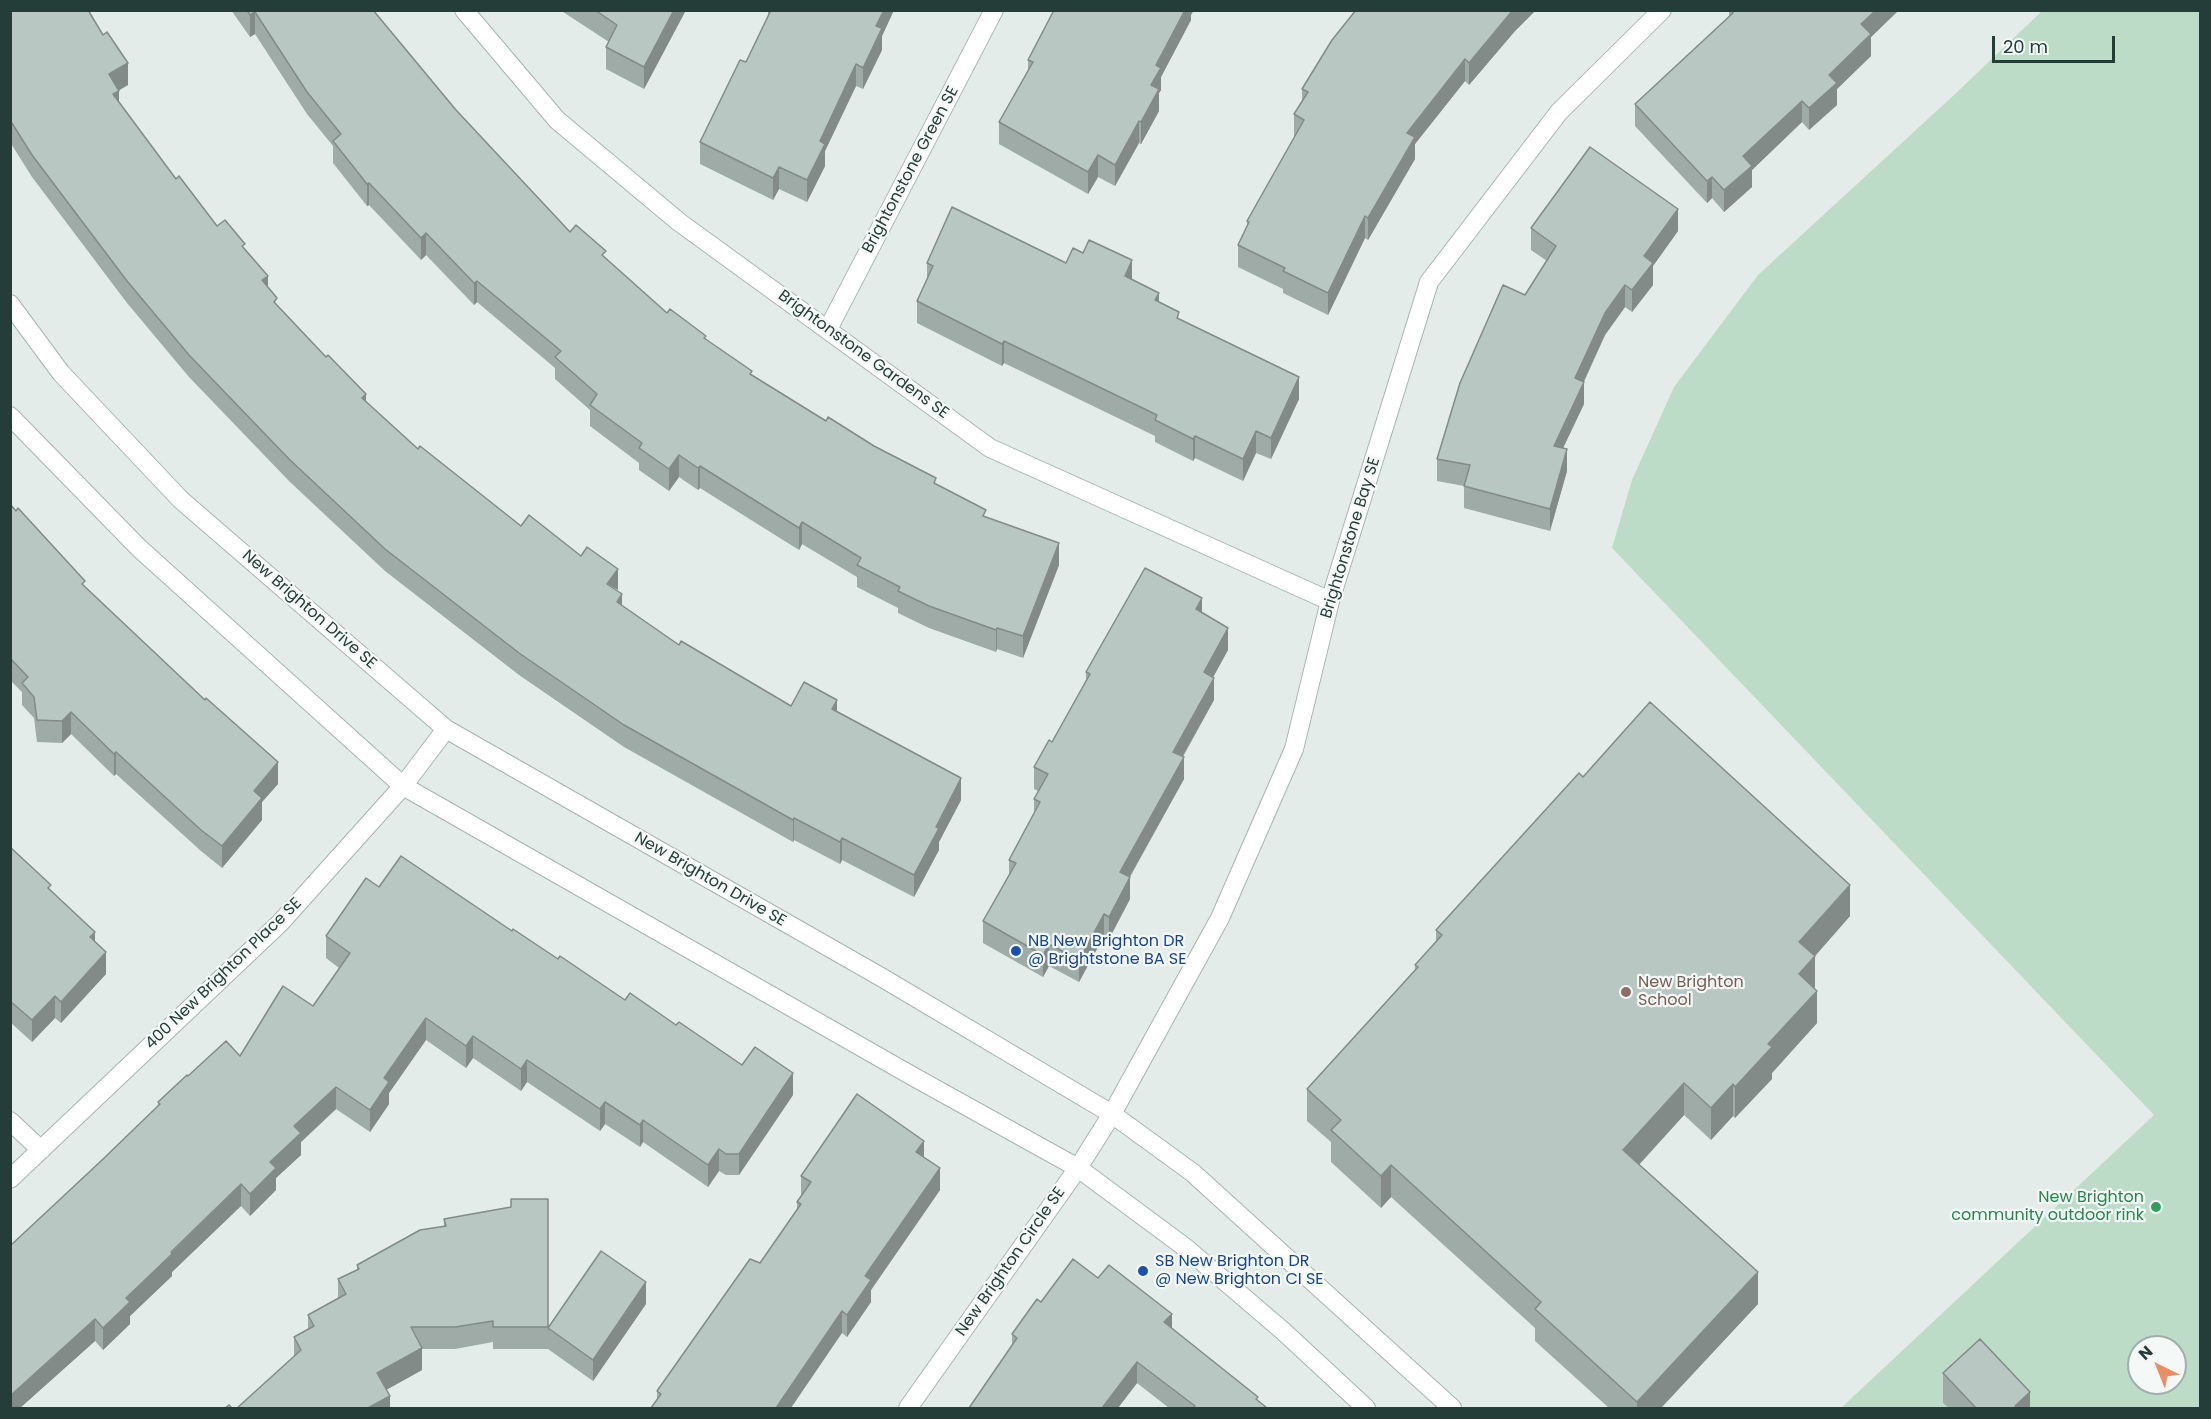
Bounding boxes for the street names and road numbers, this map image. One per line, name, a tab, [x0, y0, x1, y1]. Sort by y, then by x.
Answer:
street label: Brightonstone Green SE	[859, 83, 963, 257]
street label: Brightonstone Gardens SE	[774, 287, 952, 423]
street label: Brightonstone Bay SE	[1317, 455, 1385, 621]
street label: New Brighton Drive SE	[238, 546, 380, 674]
street label: New Brighton Drive SE	[631, 829, 789, 931]
street label: 400 New Brighton Place SE	[142, 894, 306, 1054]
street label: New Brighton Circle SE	[952, 1184, 1070, 1340]

